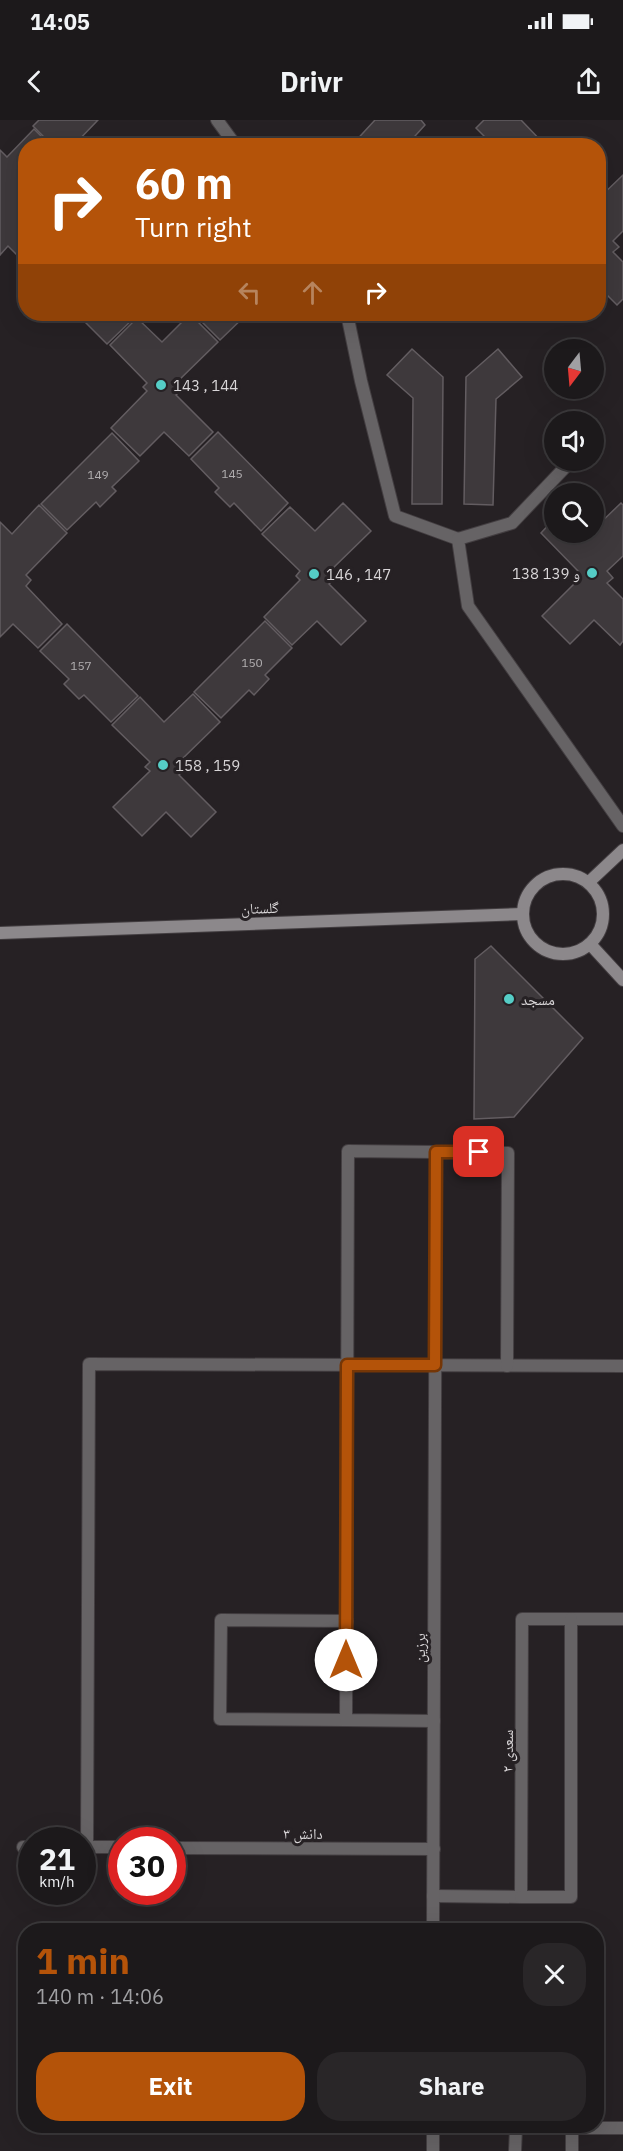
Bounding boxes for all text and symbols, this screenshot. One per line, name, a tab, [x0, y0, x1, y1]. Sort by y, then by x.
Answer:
text: 14:05	[30, 7, 90, 36]
text: Drivr	[280, 64, 343, 99]
icon: back	[18, 65, 51, 98]
icon: share	[572, 65, 605, 98]
text: 60 m	[135, 156, 233, 211]
icon: right	[36, 162, 114, 240]
text: Turn right	[135, 209, 252, 244]
icon: left	[233, 276, 266, 309]
icon: ahead	[296, 276, 329, 309]
icon: right	[359, 276, 392, 309]
north arrow	[544, 339, 604, 399]
map controls	[544, 339, 604, 543]
place label: 143 , 144	[173, 376, 238, 395]
marker: 143 , 144	[154, 378, 168, 392]
button: sound	[544, 411, 604, 471]
house number: 145	[221, 466, 243, 481]
house number: 149	[87, 467, 109, 482]
button: search	[544, 483, 604, 543]
place label: 138 و 139	[512, 564, 580, 583]
place label: 146 , 147	[326, 565, 391, 584]
marker: 138 و 139	[585, 566, 599, 580]
marker: 146 , 147	[307, 567, 321, 581]
house number: 150	[241, 655, 263, 670]
house number: 157	[70, 658, 92, 673]
place label: 158 , 159	[175, 756, 240, 775]
marker: 158 , 159	[156, 758, 170, 772]
street label: گلستان	[241, 898, 280, 919]
place label: مسجد	[521, 990, 555, 1009]
marker: مسجد	[502, 992, 516, 1006]
pin	[453, 1126, 504, 1177]
icon: arrive	[462, 1135, 495, 1168]
position arrow	[314, 1628, 378, 1692]
street label: برزین	[410, 1633, 430, 1663]
street label: سعدی ۲	[498, 1730, 518, 1772]
street label: دانش ۳	[283, 1824, 323, 1844]
speed limit sign: 30	[108, 1827, 186, 1905]
text: 21	[39, 1839, 75, 1878]
text: km/h	[39, 1872, 75, 1891]
text: 1 min	[36, 1937, 130, 1984]
button: close	[523, 1943, 586, 2006]
text: 140 m · 14:06	[36, 1983, 164, 2010]
button: Exit	[36, 2052, 305, 2121]
button: Share	[317, 2052, 586, 2121]

